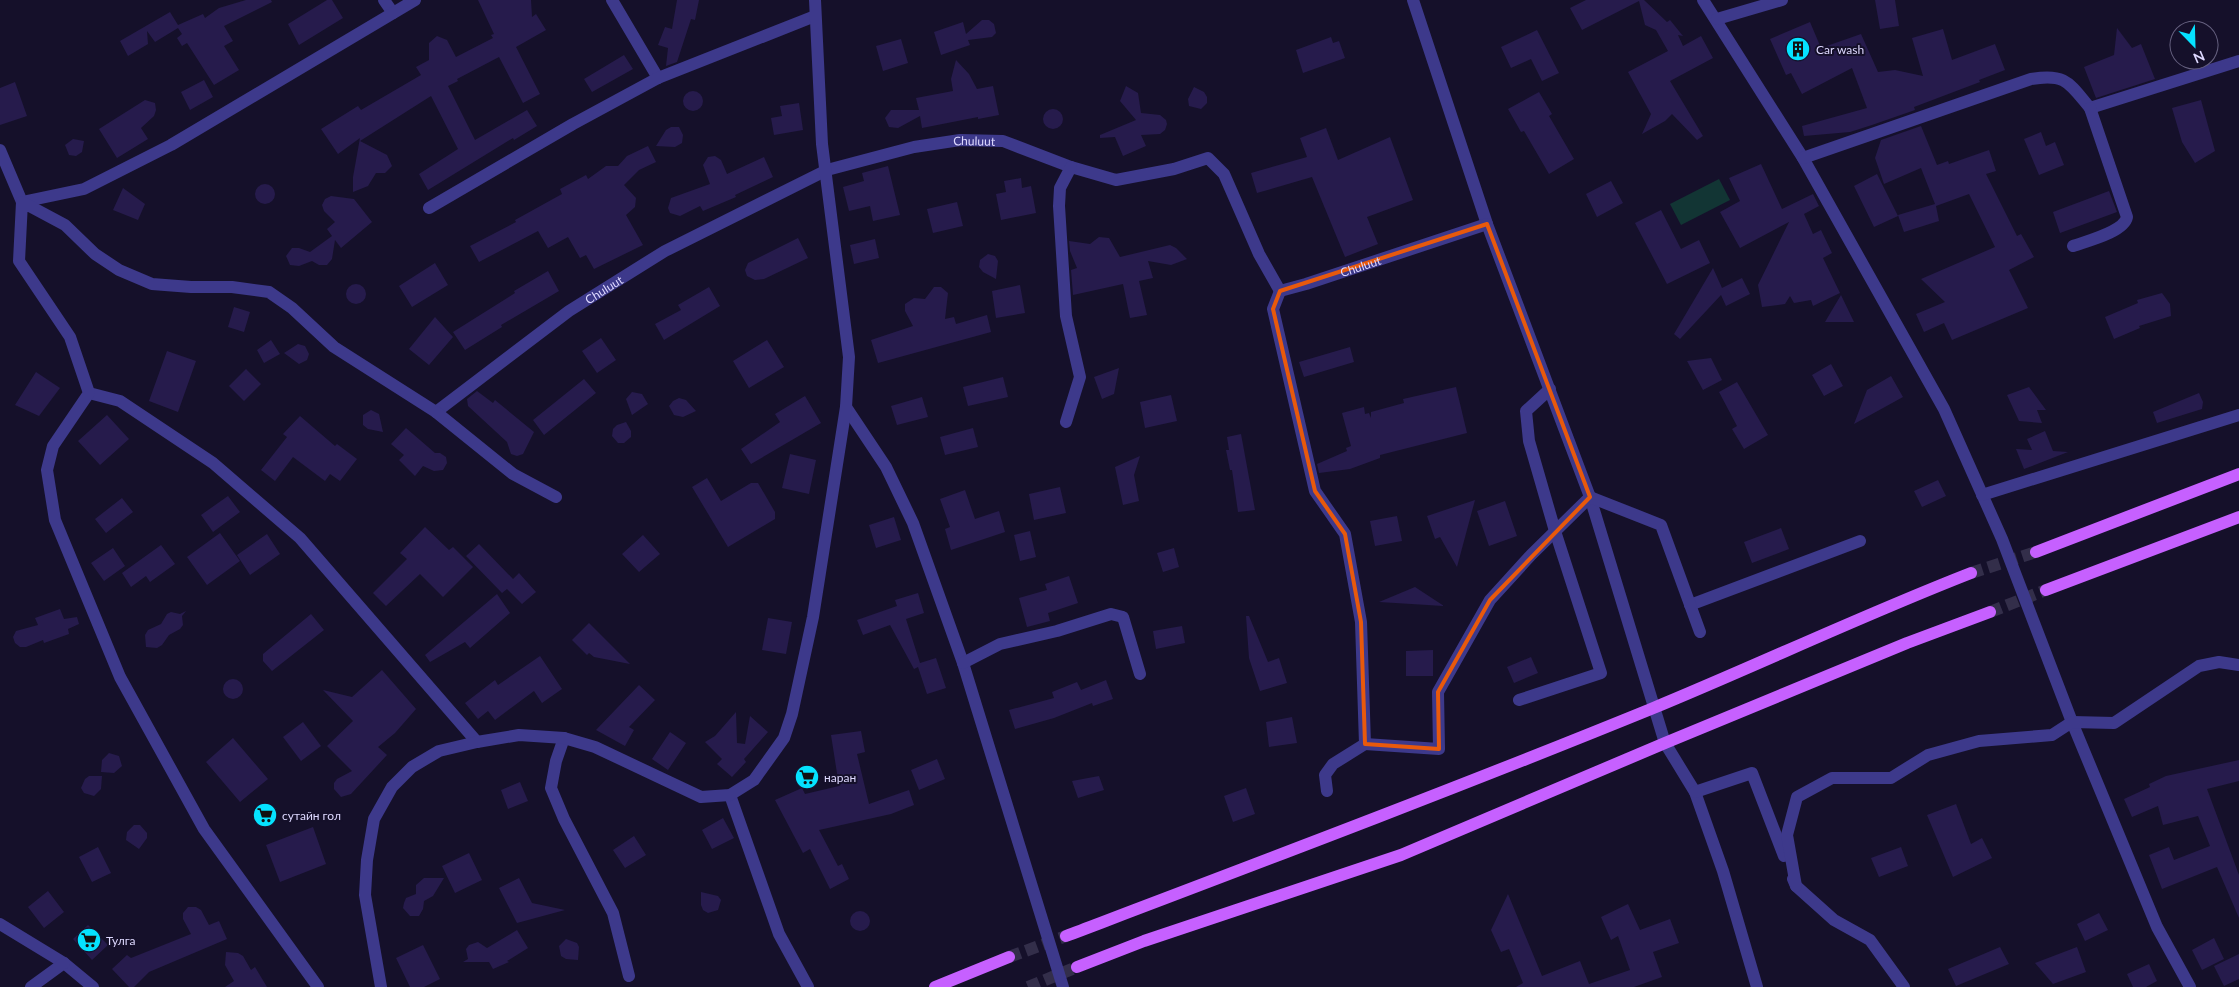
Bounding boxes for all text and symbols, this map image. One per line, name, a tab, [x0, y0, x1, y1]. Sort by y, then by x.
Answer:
north arrow	[2169, 20, 2219, 70]
building icon: Car wash	[1785, 36, 1811, 62]
place label: Car wash	[1816, 42, 1864, 57]
text: N	[2191, 47, 2208, 67]
street label: Chuluut	[952, 132, 996, 148]
street label: Chuluut	[1338, 252, 1383, 280]
street label: Chuluut	[582, 271, 626, 307]
supermarket icon: наран	[794, 764, 820, 790]
place label: наран	[824, 770, 856, 785]
supermarket icon: сутайн гол	[252, 802, 278, 828]
place label: сутайн гол	[282, 808, 341, 823]
supermarket icon: Тулга	[76, 927, 102, 953]
place label: Тулга	[106, 933, 136, 948]

